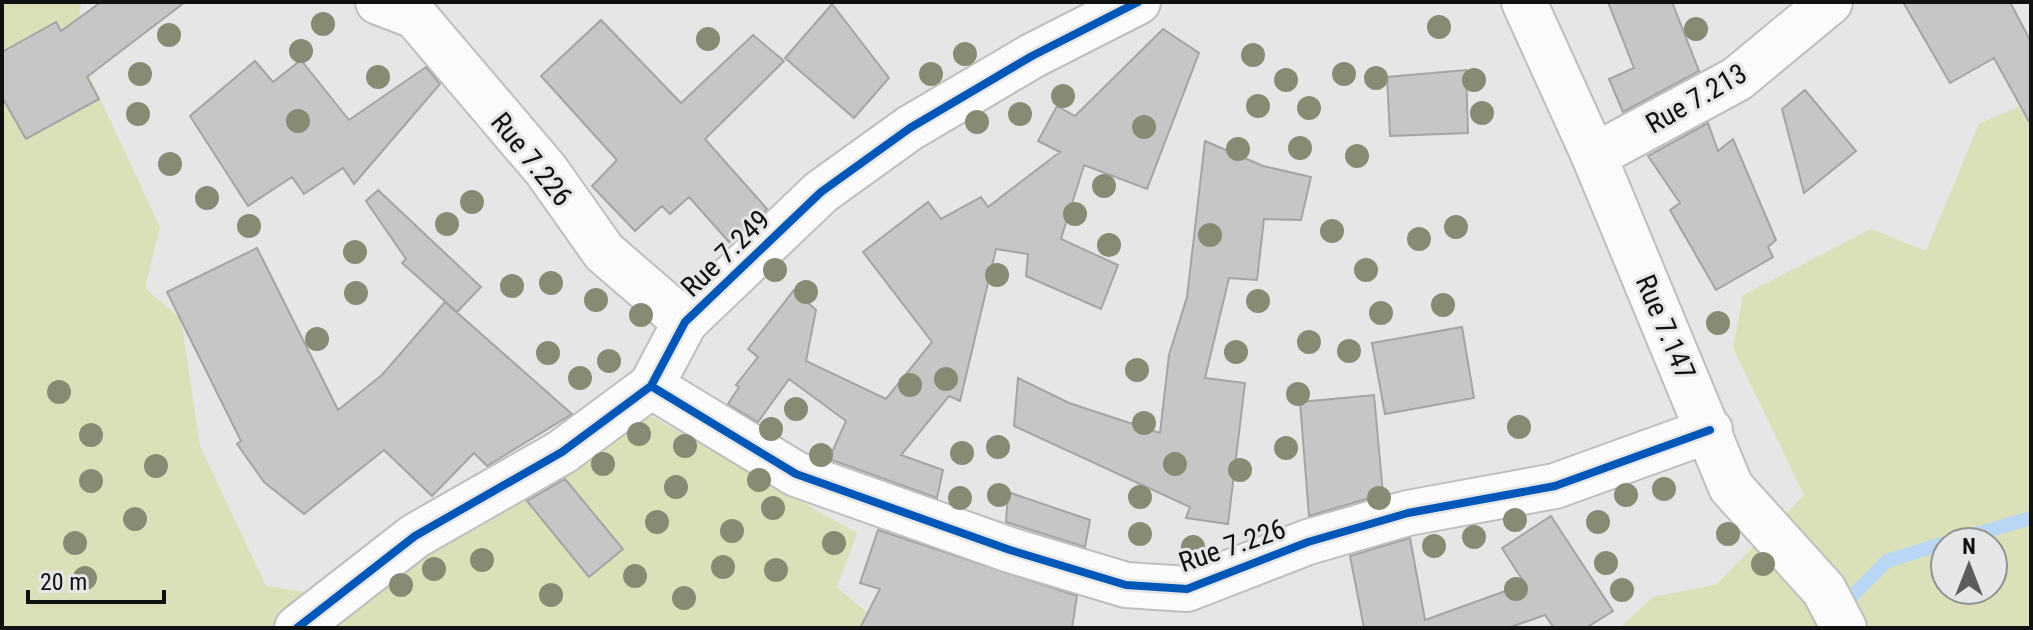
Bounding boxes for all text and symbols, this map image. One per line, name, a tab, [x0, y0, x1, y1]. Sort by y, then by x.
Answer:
street label: Rue 7.213	[1640, 56, 1752, 140]
street label: Rue 7.226	[484, 106, 579, 213]
street label: Rue 7.249	[674, 203, 777, 304]
street label: Rue 7.147	[1629, 270, 1702, 385]
street label: Rue 7.226	[1174, 512, 1290, 579]
north arrow	[1929, 526, 2009, 606]
text: N	[1962, 534, 1976, 559]
scale bar	[28, 554, 164, 604]
text: 20 m	[40, 568, 87, 596]

